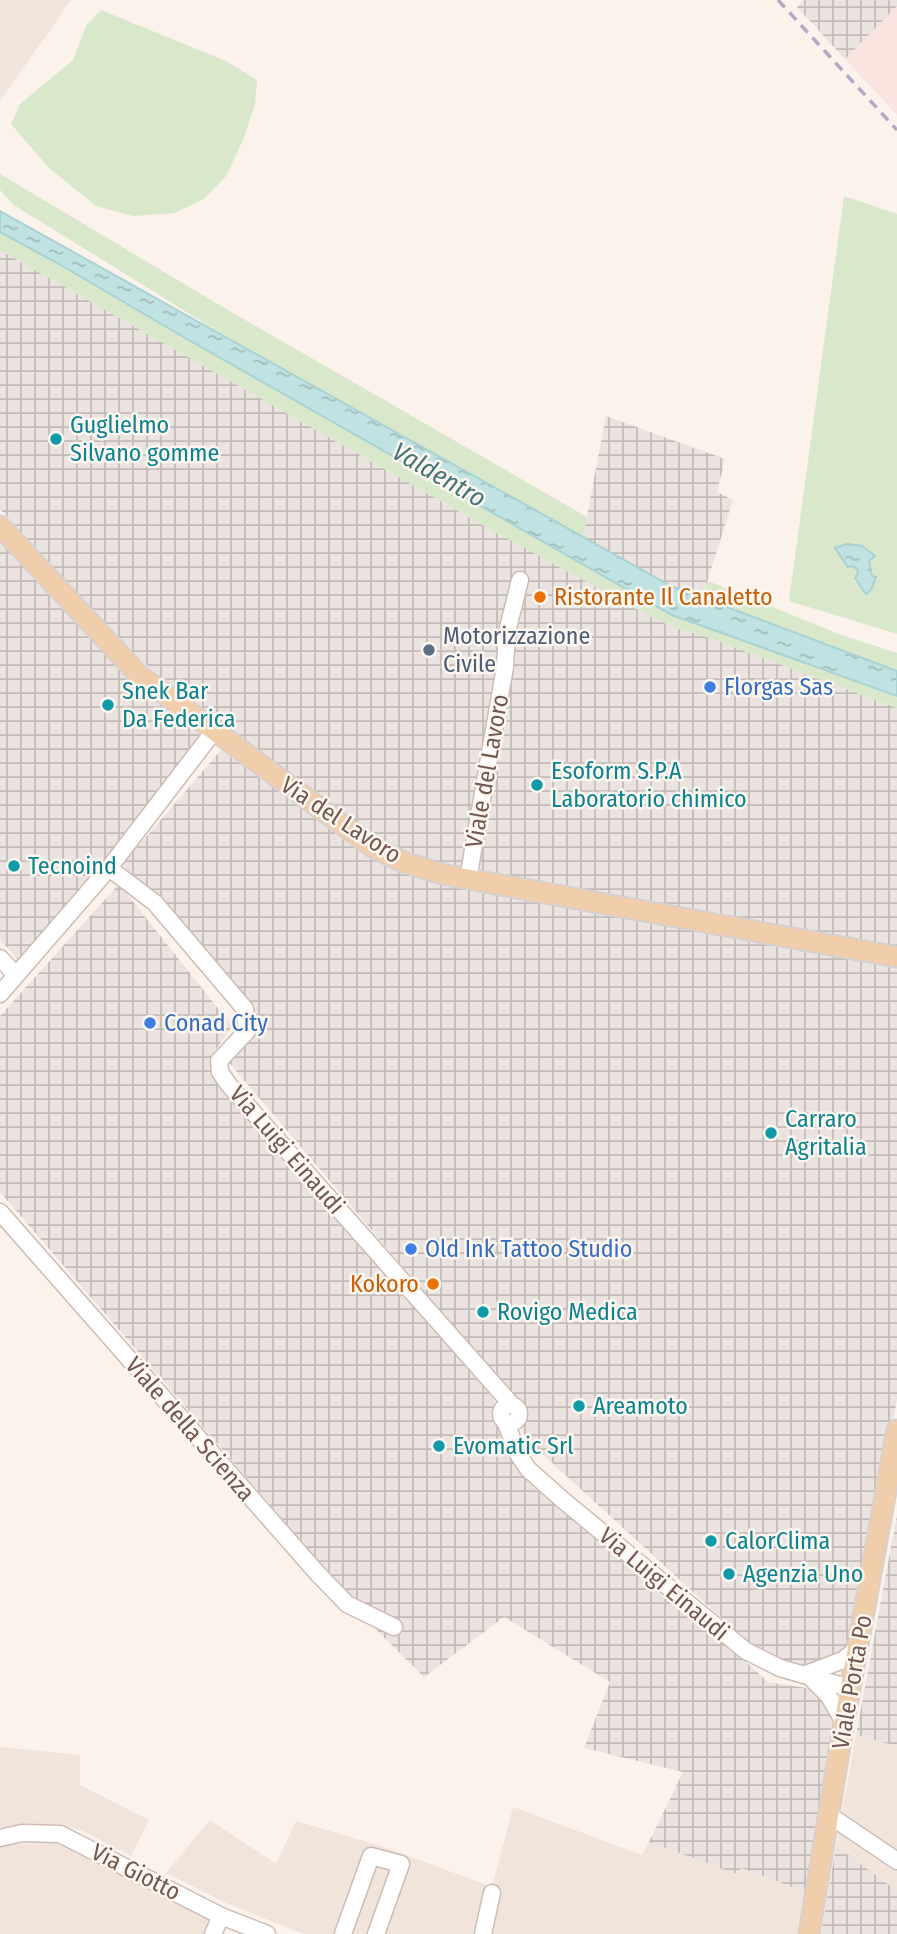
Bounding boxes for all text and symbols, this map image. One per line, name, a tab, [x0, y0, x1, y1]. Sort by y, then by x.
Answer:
place label: Guglielmo Silvano gomme	[70, 411, 219, 467]
marker: Guglielmo Silvano gomme	[48, 431, 64, 447]
water label: Valdentro	[387, 436, 491, 514]
place label: Ristorante Il Canaletto	[554, 583, 773, 611]
marker: Ristorante Il Canaletto	[532, 589, 548, 605]
place label: Motorizzazione Civile	[443, 622, 590, 678]
marker: Motorizzazione Civile	[421, 642, 437, 658]
place label: Florgas Sas	[724, 673, 833, 701]
place label: Snek Bar Da Federica	[122, 677, 236, 733]
marker: Florgas Sas	[702, 679, 718, 695]
street label: Viale del Lavoro	[460, 692, 514, 850]
marker: Snek Bar Da Federica	[100, 697, 116, 713]
place label: Esoform S.P.A Laboratorio chimico	[551, 757, 747, 813]
street label: Via del Lavoro	[276, 771, 406, 869]
marker: Esoform S.P.A Laboratorio chimico	[529, 777, 545, 793]
place label: Tecnoind	[28, 852, 117, 880]
marker: Tecnoind	[6, 858, 22, 874]
place label: Conad City	[164, 1009, 268, 1037]
marker: Conad City	[142, 1015, 158, 1031]
street label: Via Luigi Einaudi	[224, 1080, 350, 1220]
place label: Carraro Agritalia	[785, 1105, 867, 1161]
marker: Carraro Agritalia	[763, 1125, 779, 1141]
place label: Old Ink Tattoo Studio	[425, 1235, 632, 1263]
marker: Old Ink Tattoo Studio	[403, 1241, 419, 1257]
place label: Kokoro	[350, 1270, 419, 1298]
marker: Kokoro	[425, 1276, 441, 1292]
place label: Rovigo Medica	[497, 1298, 638, 1326]
marker: Rovigo Medica	[475, 1304, 491, 1320]
street label: Viale della Scienza	[120, 1351, 260, 1507]
place label: Areamoto	[593, 1392, 688, 1420]
marker: Areamoto	[571, 1398, 587, 1414]
place label: Evomatic Srl	[453, 1432, 574, 1460]
marker: Evomatic Srl	[431, 1438, 447, 1454]
street label: Via Luigi Einaudi	[593, 1522, 735, 1646]
place label: CalorClima	[725, 1527, 830, 1555]
marker: CalorClima	[703, 1533, 719, 1549]
place label: Agenzia Uno	[743, 1560, 863, 1588]
marker: Agenzia Uno	[721, 1566, 737, 1582]
street label: Viale Porta Po	[826, 1613, 878, 1751]
street label: Via Giotto	[87, 1838, 185, 1906]

